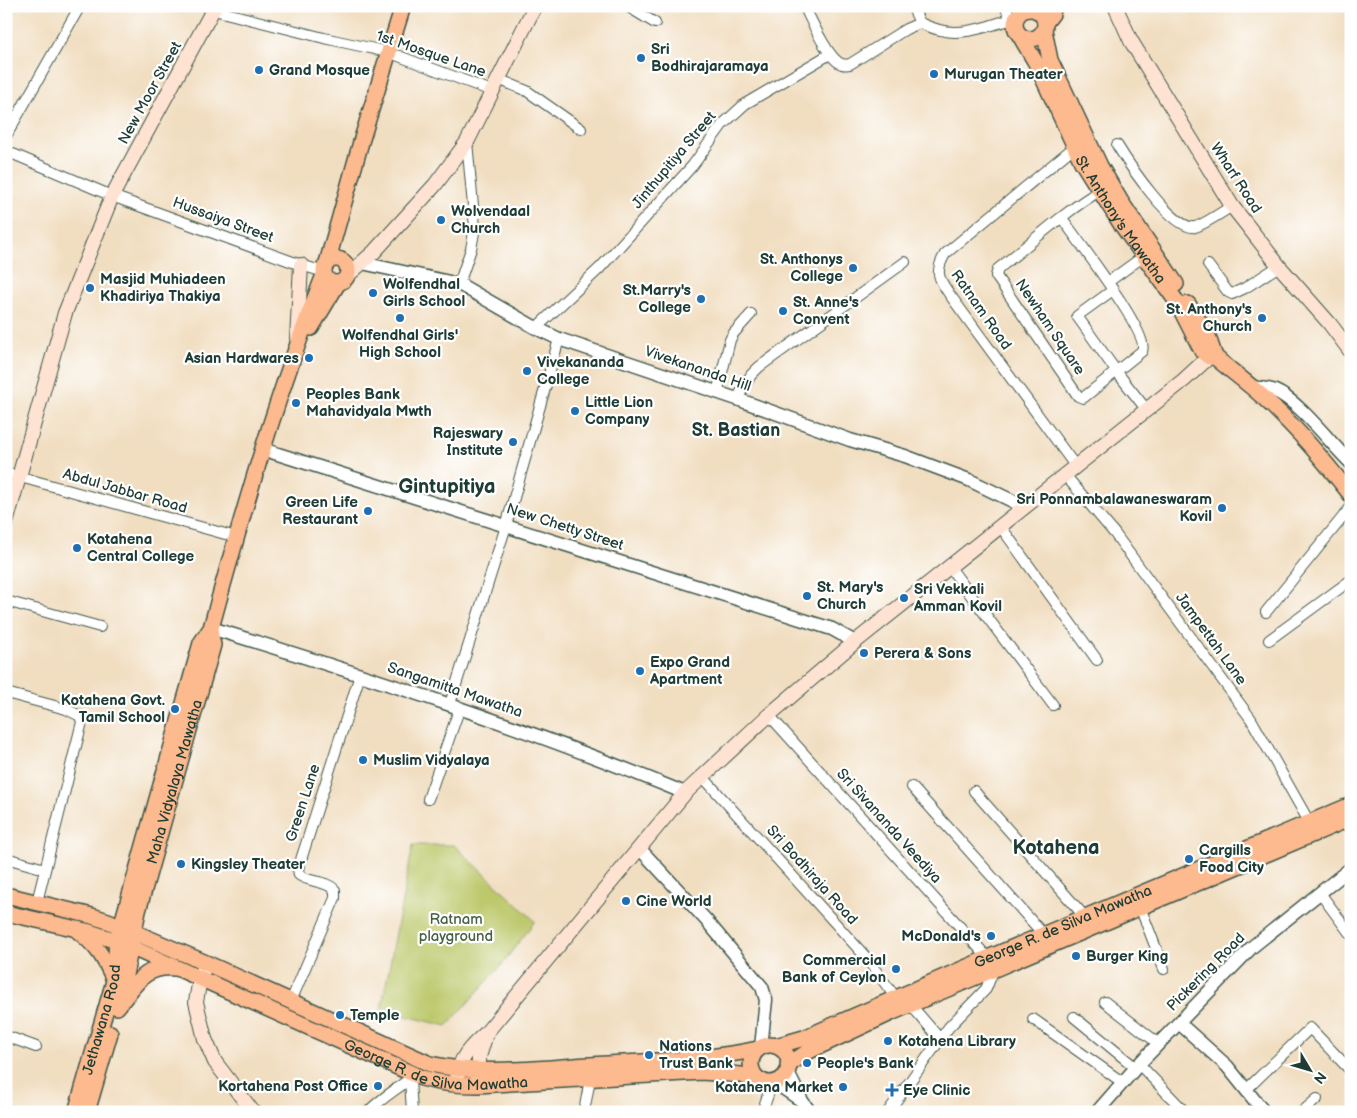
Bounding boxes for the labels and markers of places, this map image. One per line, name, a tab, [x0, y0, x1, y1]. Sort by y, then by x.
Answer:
place label: Sri Bodhirajaramaya	[651, 40, 769, 76]
marker: Sri Bodhirajaramaya	[635, 52, 647, 64]
place label: Grand Mosque	[269, 61, 370, 80]
marker: Grand Mosque	[253, 64, 265, 76]
place label: Murugan Theater	[944, 65, 1064, 84]
marker: Murugan Theater	[928, 68, 940, 80]
place label: Wolvendaal Church	[451, 202, 530, 238]
marker: Wolvendaal Church	[435, 214, 447, 226]
place label: St. Anthonys College	[760, 250, 843, 286]
marker: St. Anthonys College	[847, 262, 859, 274]
place label: Masjid Muhiadeen Khadiriya Thakiya	[100, 270, 226, 306]
place label: Wolfendhal Girls School	[383, 275, 465, 311]
place label: St.Marry's College	[623, 281, 691, 317]
marker: Masjid Muhiadeen Khadiriya Thakiya	[84, 282, 96, 294]
marker: Wolfendhal Girls School	[367, 287, 379, 299]
marker: St.Marry's College	[695, 293, 707, 305]
place label: St. Anne's Convent	[793, 293, 859, 329]
place label: St. Anthony's Church	[1166, 300, 1252, 336]
marker: St. Anne's Convent	[777, 305, 789, 317]
marker: Wolfendhal Girls' High School	[394, 312, 406, 324]
marker: St. Anthony's Church	[1256, 312, 1268, 324]
place label: Wolfendhal Girls' High School	[342, 326, 458, 362]
place label: Asian Hardwares	[184, 349, 299, 368]
marker: Asian Hardwares	[303, 352, 315, 364]
place label: Vivekananda College	[537, 353, 624, 389]
marker: Vivekananda College	[521, 365, 533, 377]
place label: Peoples Bank Mahavidyala Mwth	[306, 385, 432, 421]
place label: Little Lion Company	[585, 393, 653, 429]
marker: Peoples Bank Mahavidyala Mwth	[290, 397, 302, 409]
marker: Little Lion Company	[569, 405, 581, 417]
place label: Rajeswary Institute	[433, 424, 503, 460]
marker: Rajeswary Institute	[507, 436, 519, 448]
place label: Sri Ponnambalawaneswaram Kovil	[1016, 490, 1212, 526]
place label: Green Life Restaurant	[282, 493, 358, 529]
marker: Sri Ponnambalawaneswaram Kovil	[1216, 502, 1228, 514]
marker: Green Life Restaurant	[362, 505, 374, 517]
place label: Kotahena Central College	[87, 530, 195, 566]
marker: Kotahena Central College	[71, 542, 83, 554]
place label: St. Mary's Church	[817, 578, 883, 614]
place label: Sri Vekkali Amman Kovil	[913, 580, 1002, 616]
marker: St. Mary's Church	[801, 590, 813, 602]
marker: Sri Vekkali Amman Kovil	[898, 592, 910, 604]
place label: Perera & Sons	[874, 644, 971, 663]
marker: Perera & Sons	[858, 647, 870, 659]
place label: Expo Grand Apartment	[649, 653, 730, 689]
marker: Expo Grand Apartment	[634, 665, 646, 677]
place label: Kotahena Govt. Tamil School	[61, 691, 165, 727]
marker: Kotahena Govt. Tamil School	[169, 703, 181, 715]
place label: Muslim Vidyalaya	[373, 751, 490, 770]
marker: Muslim Vidyalaya	[357, 754, 369, 766]
place label: Cargills Food City	[1199, 841, 1264, 877]
marker: Cargills Food City	[1183, 853, 1195, 865]
place label: Kingsley Theater	[191, 855, 306, 874]
marker: Kingsley Theater	[175, 858, 187, 870]
place label: Cine World	[636, 892, 712, 911]
marker: Cine World	[620, 895, 632, 907]
place label: McDonald's	[901, 927, 981, 946]
marker: McDonald's	[985, 930, 997, 942]
place label: Burger King	[1086, 947, 1168, 966]
marker: Burger King	[1070, 950, 1082, 962]
place label: Commercial Bank of Ceylon	[782, 951, 886, 987]
marker: Commercial Bank of Ceylon	[890, 963, 902, 975]
place label: Temple	[350, 1006, 400, 1025]
marker: Temple	[334, 1009, 346, 1021]
place label: Kotahena Library	[898, 1032, 1016, 1051]
marker: Kotahena Library	[882, 1035, 894, 1047]
place label: Nations Trust Bank	[659, 1037, 733, 1073]
marker: Nations Trust Bank	[643, 1049, 655, 1061]
place label: People's Bank	[817, 1054, 914, 1073]
marker: People's Bank	[801, 1057, 813, 1069]
place label: Kortahena Post Office	[218, 1077, 368, 1096]
place label: Kotahena Market	[715, 1078, 833, 1097]
marker: Kortahena Post Office	[372, 1080, 384, 1092]
marker: Kotahena Market	[837, 1081, 849, 1093]
place label: Eye Clinic	[903, 1081, 970, 1100]
marker: Eye Clinic	[885, 1083, 899, 1097]

